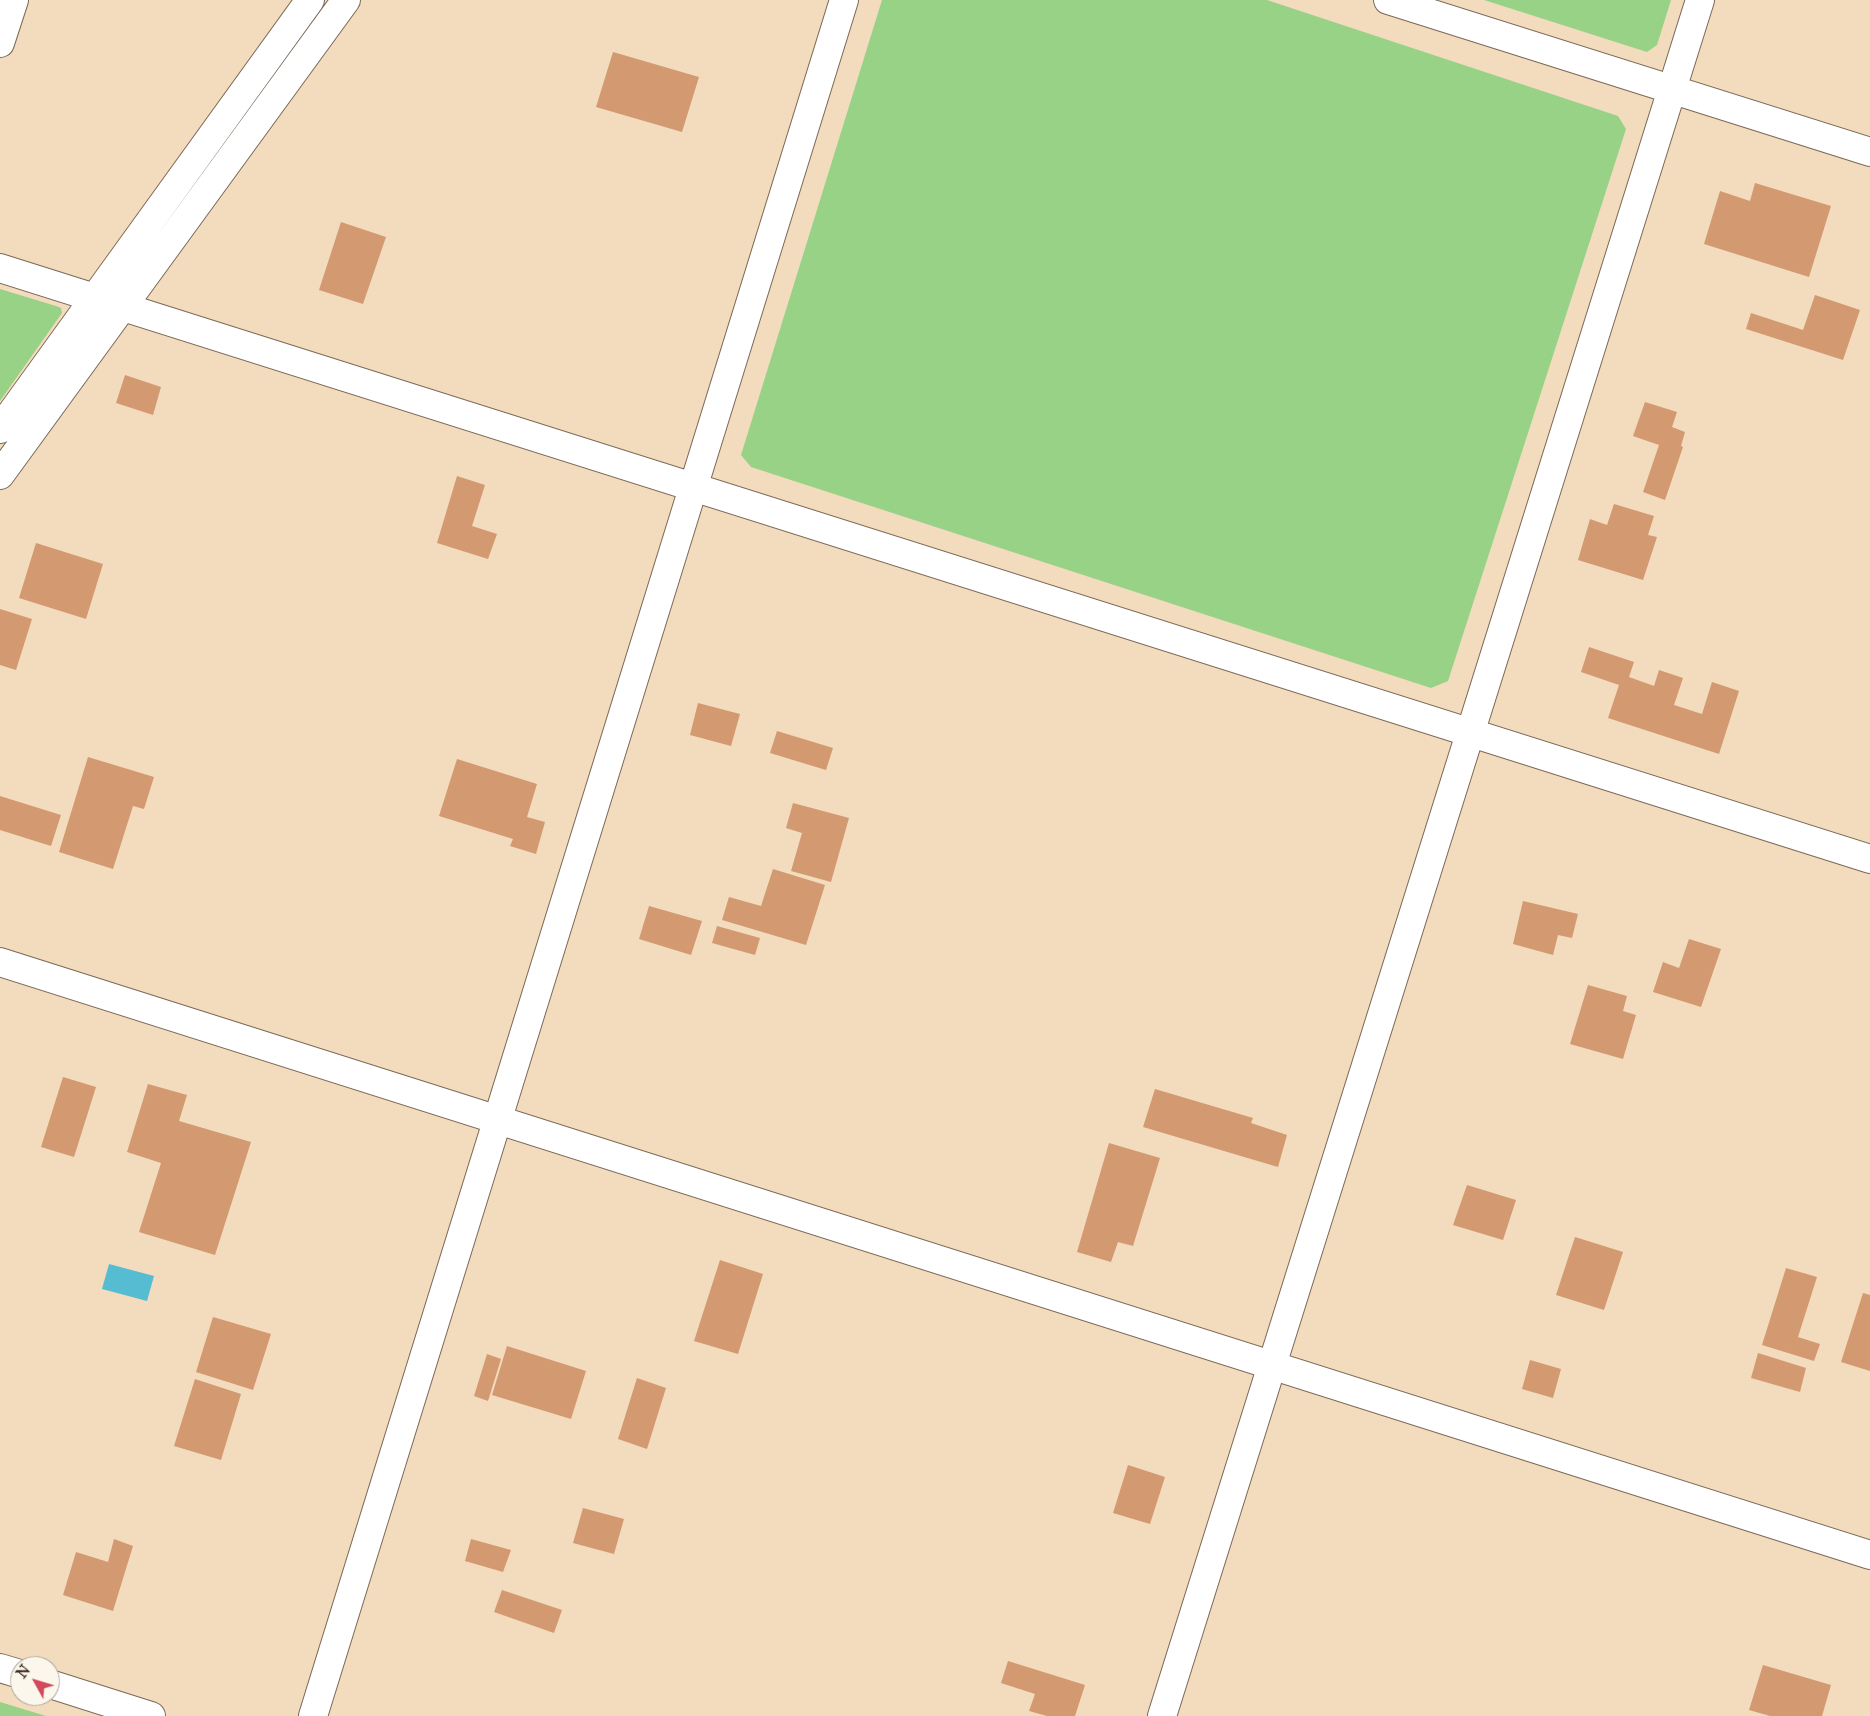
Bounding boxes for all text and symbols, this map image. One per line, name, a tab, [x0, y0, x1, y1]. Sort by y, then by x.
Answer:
north arrow	[10, 1656, 60, 1706]
text: N	[13, 1662, 34, 1682]

